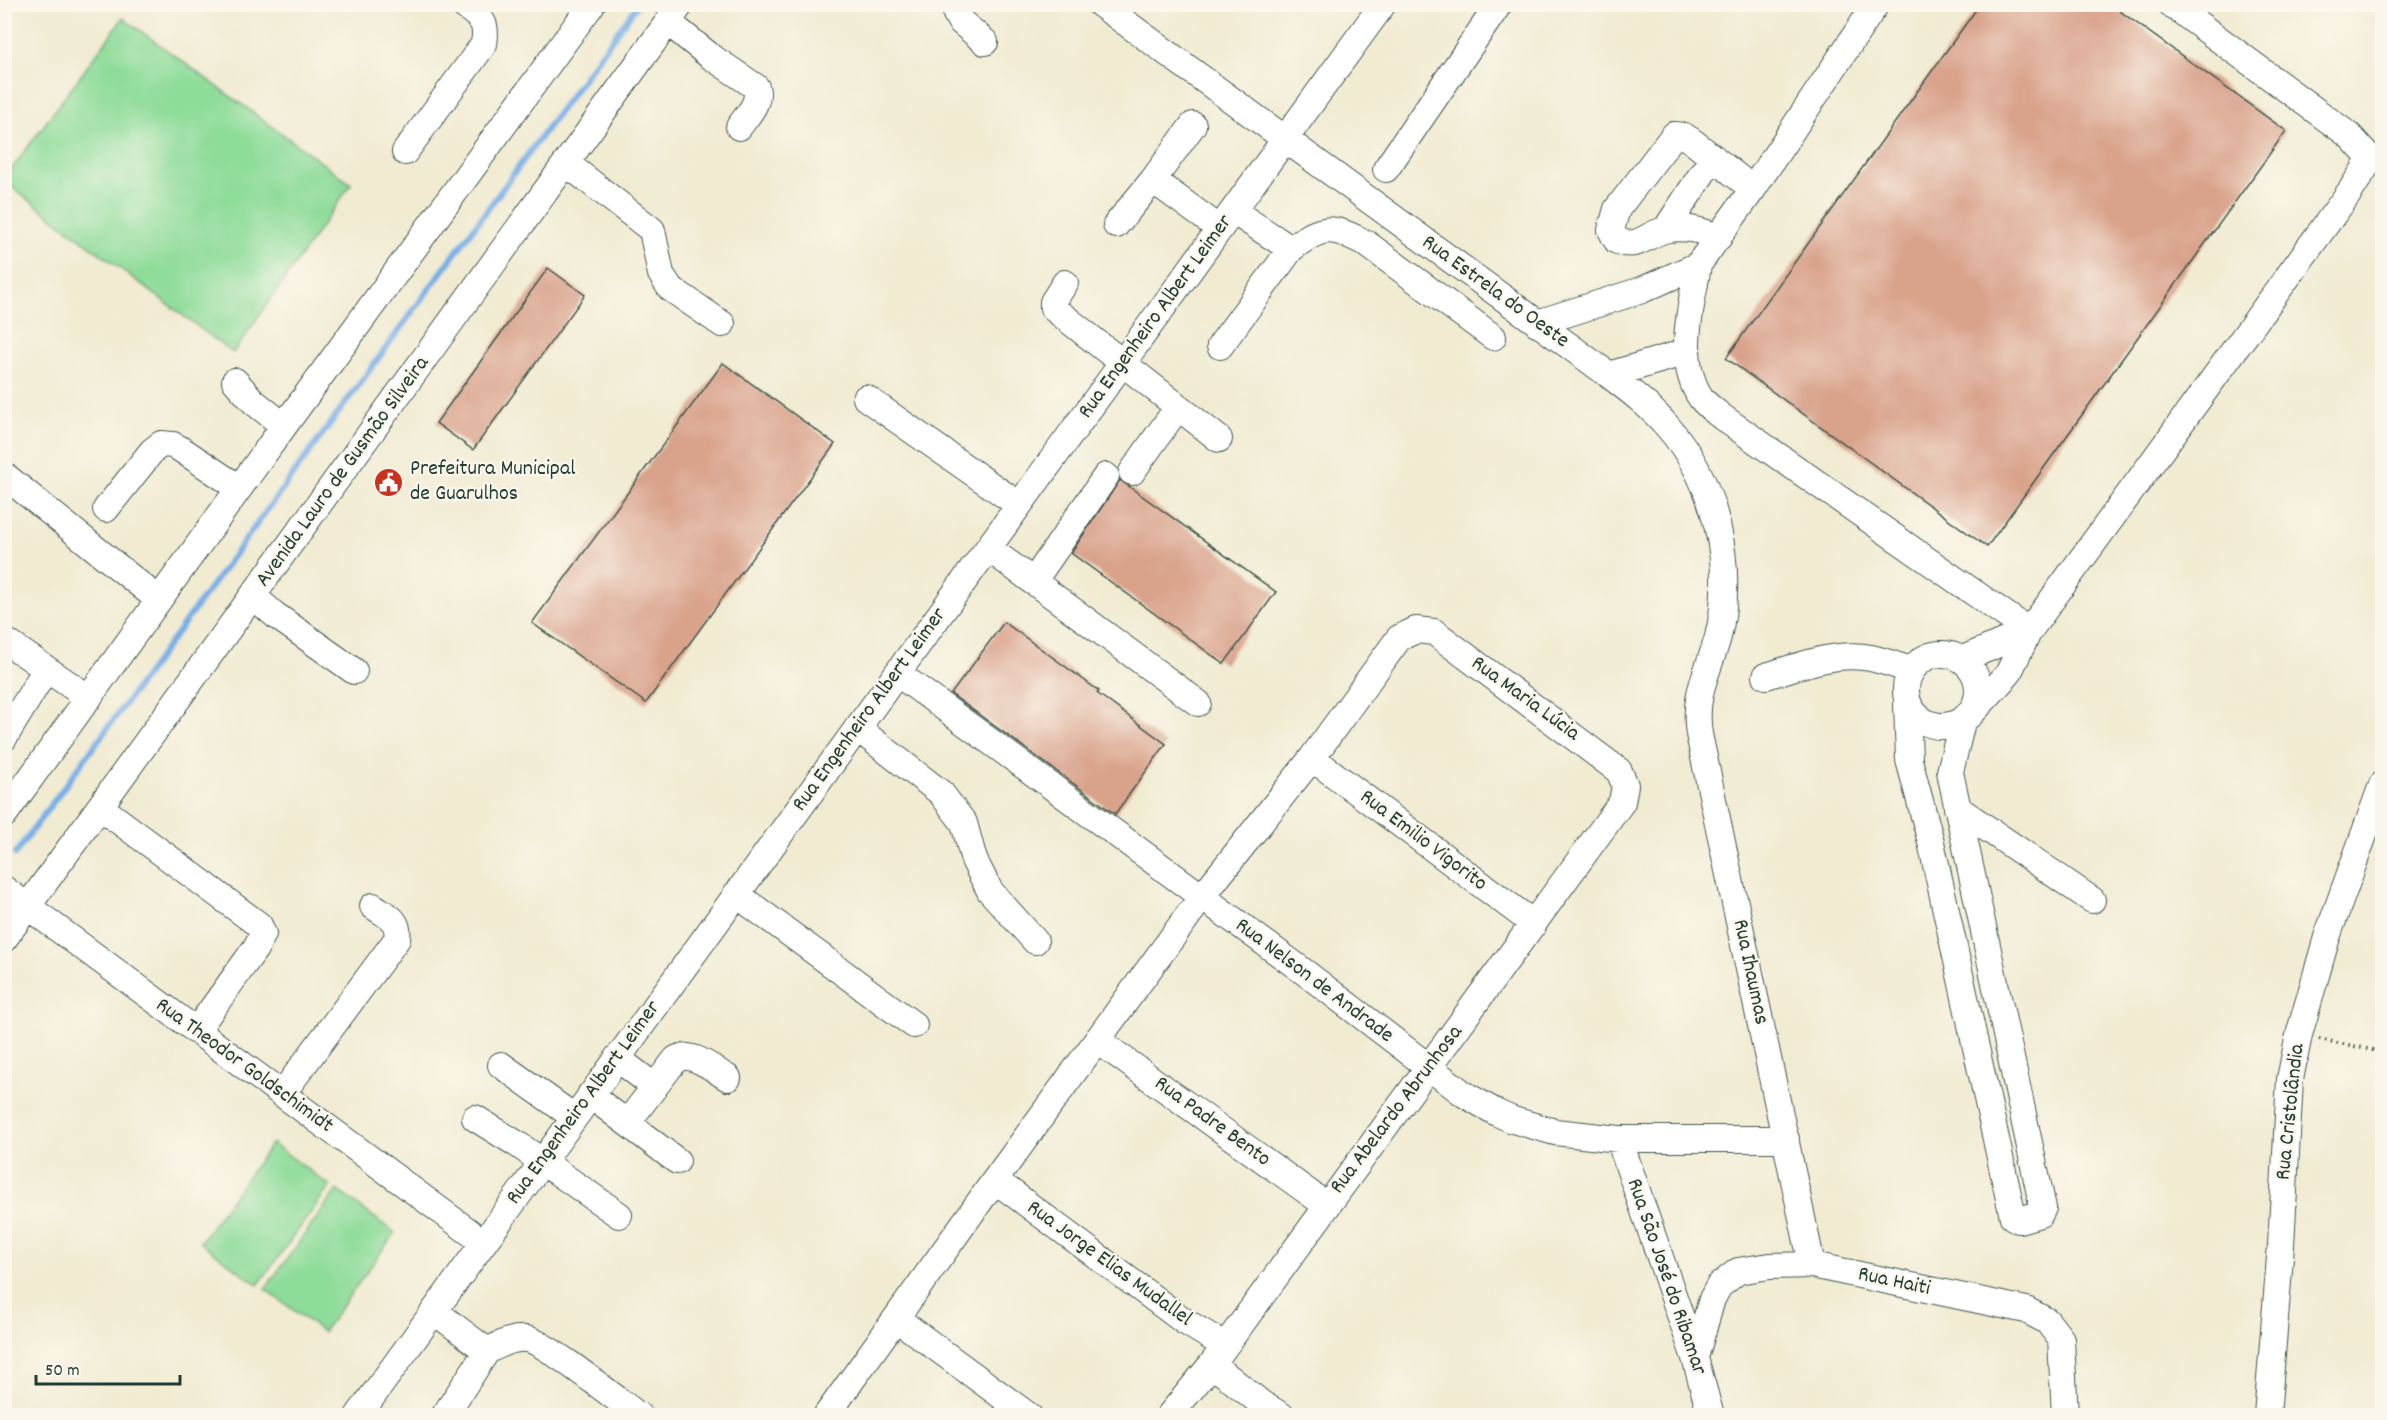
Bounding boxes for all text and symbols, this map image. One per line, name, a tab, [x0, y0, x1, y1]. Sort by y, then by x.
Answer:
street label: Rua Engenheiro Albert Leimer	[1071, 208, 1241, 425]
street label: Rua Estrela do Oeste	[1415, 228, 1575, 356]
street label: Avenida Lauro de Gusmão Silveira	[249, 350, 438, 594]
place label: Prefeitura Municipal de Guarulhos	[410, 454, 576, 510]
public building icon: Prefeitura Municipal de Guarulhos	[373, 466, 405, 498]
street label: Rua Engenheiro Albert Leimer	[785, 601, 955, 818]
street label: Rua Maria Lúcia	[1464, 649, 1586, 750]
street label: Rua Emilio Vigorito	[1353, 783, 1493, 899]
street label: Rua Nelson de Andrade	[1228, 911, 1400, 1051]
street label: Rua Ihaumas	[1724, 916, 1776, 1028]
street label: Rua Theodor Goldschimidt	[149, 991, 339, 1141]
street label: Rua Engenheiro Albert Leimer	[499, 994, 669, 1211]
street label: Rua Abelardo Abrunhosa	[1323, 1019, 1471, 1201]
street label: Rua Cristolândia	[2268, 1042, 2314, 1182]
street label: Rua Padre Bento	[1147, 1069, 1277, 1175]
street label: Rua São José do Ribamar	[1618, 1175, 1714, 1380]
street label: Rua Jorge Elias Mudallel	[1020, 1193, 1198, 1335]
street label: Rua Haiti	[1855, 1259, 1933, 1305]
scale bar	[36, 1348, 180, 1386]
text: 50 m	[45, 1359, 80, 1384]

